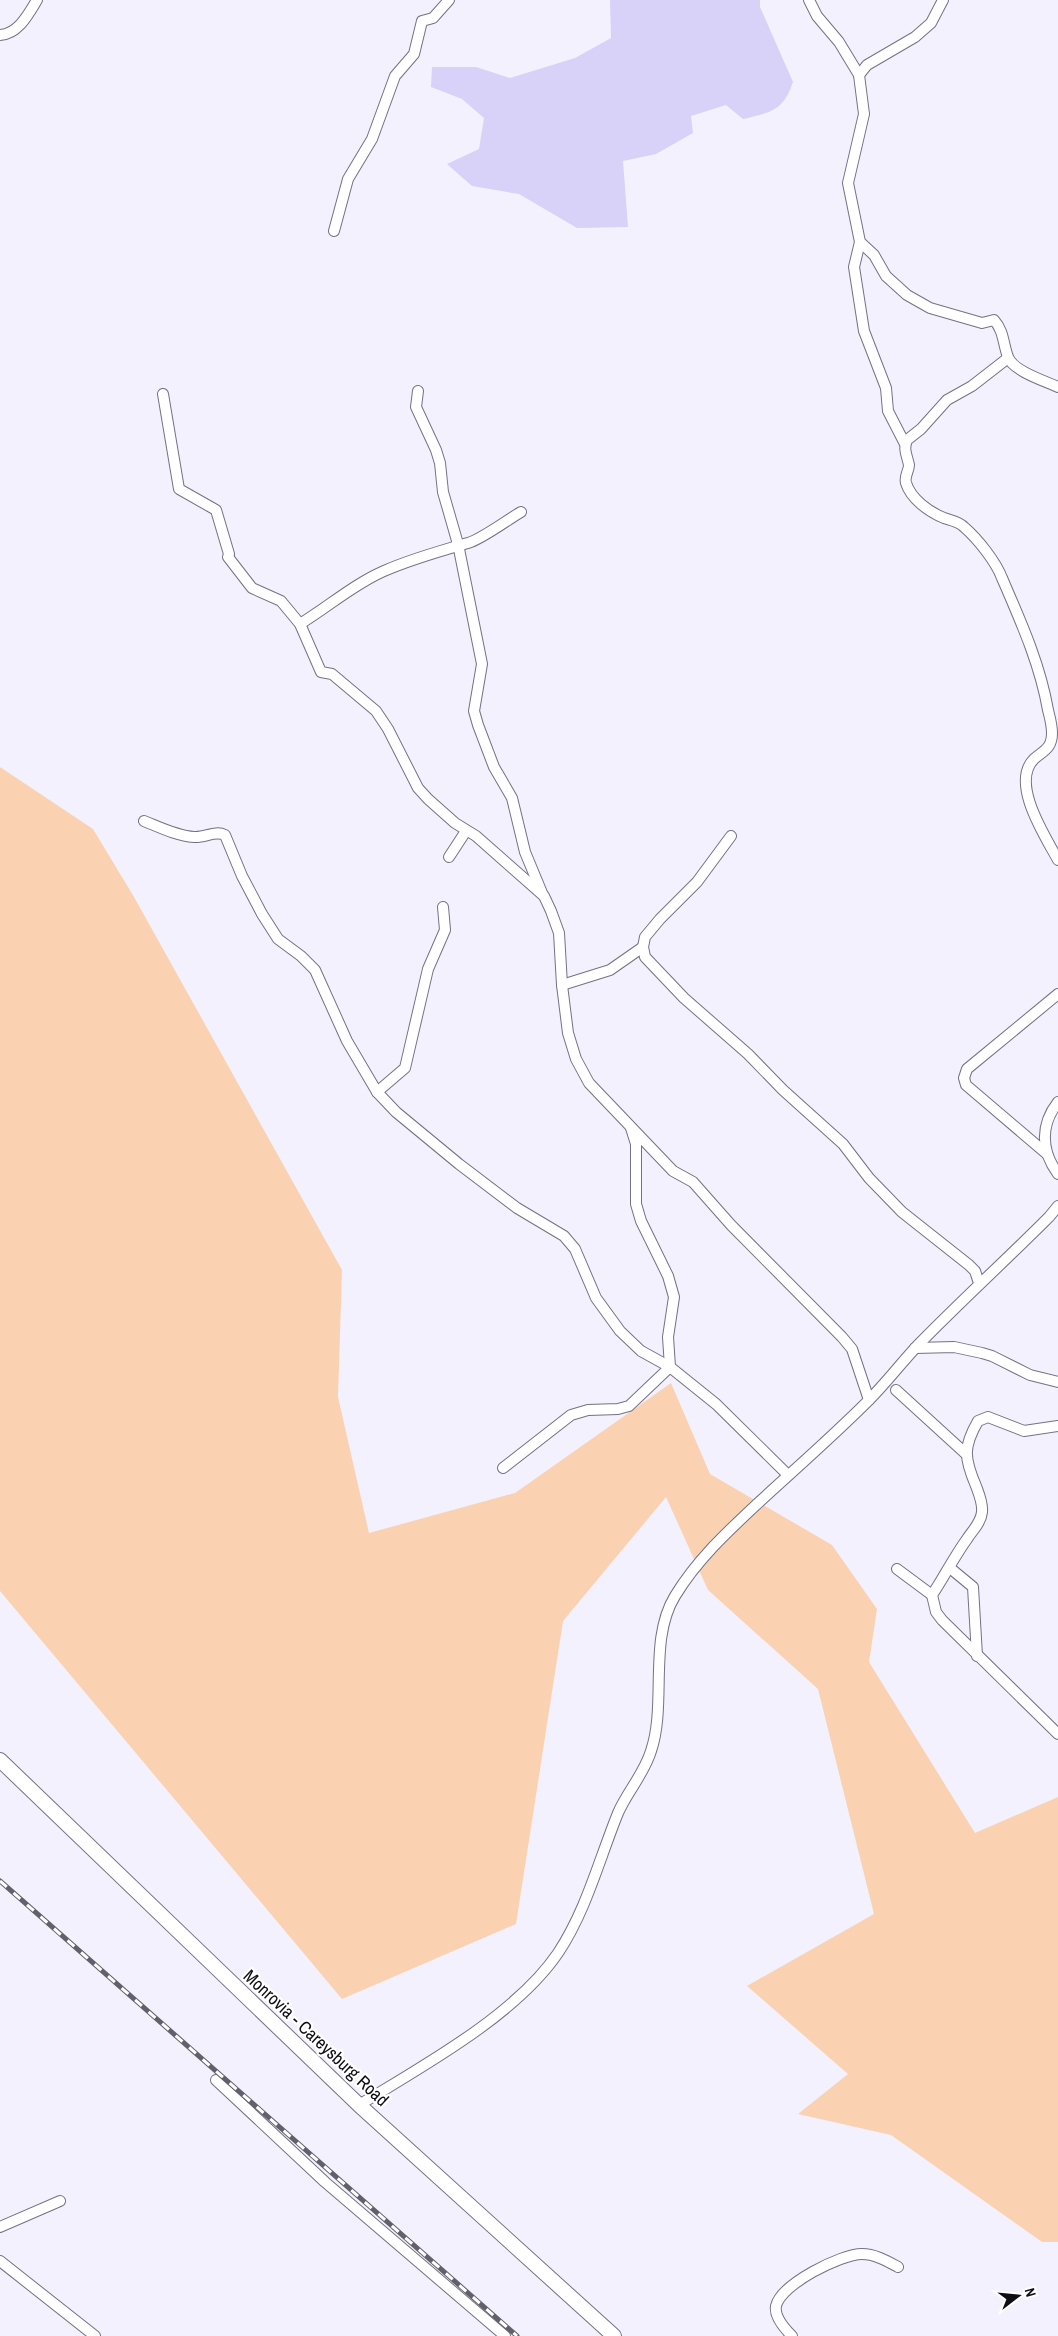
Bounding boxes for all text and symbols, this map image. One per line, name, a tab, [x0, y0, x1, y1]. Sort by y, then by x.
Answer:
street label: Monrovia - Careysburg Road	[238, 1964, 394, 2112]
north arrow	[993, 2271, 1043, 2321]
text: N	[1021, 2286, 1040, 2299]

